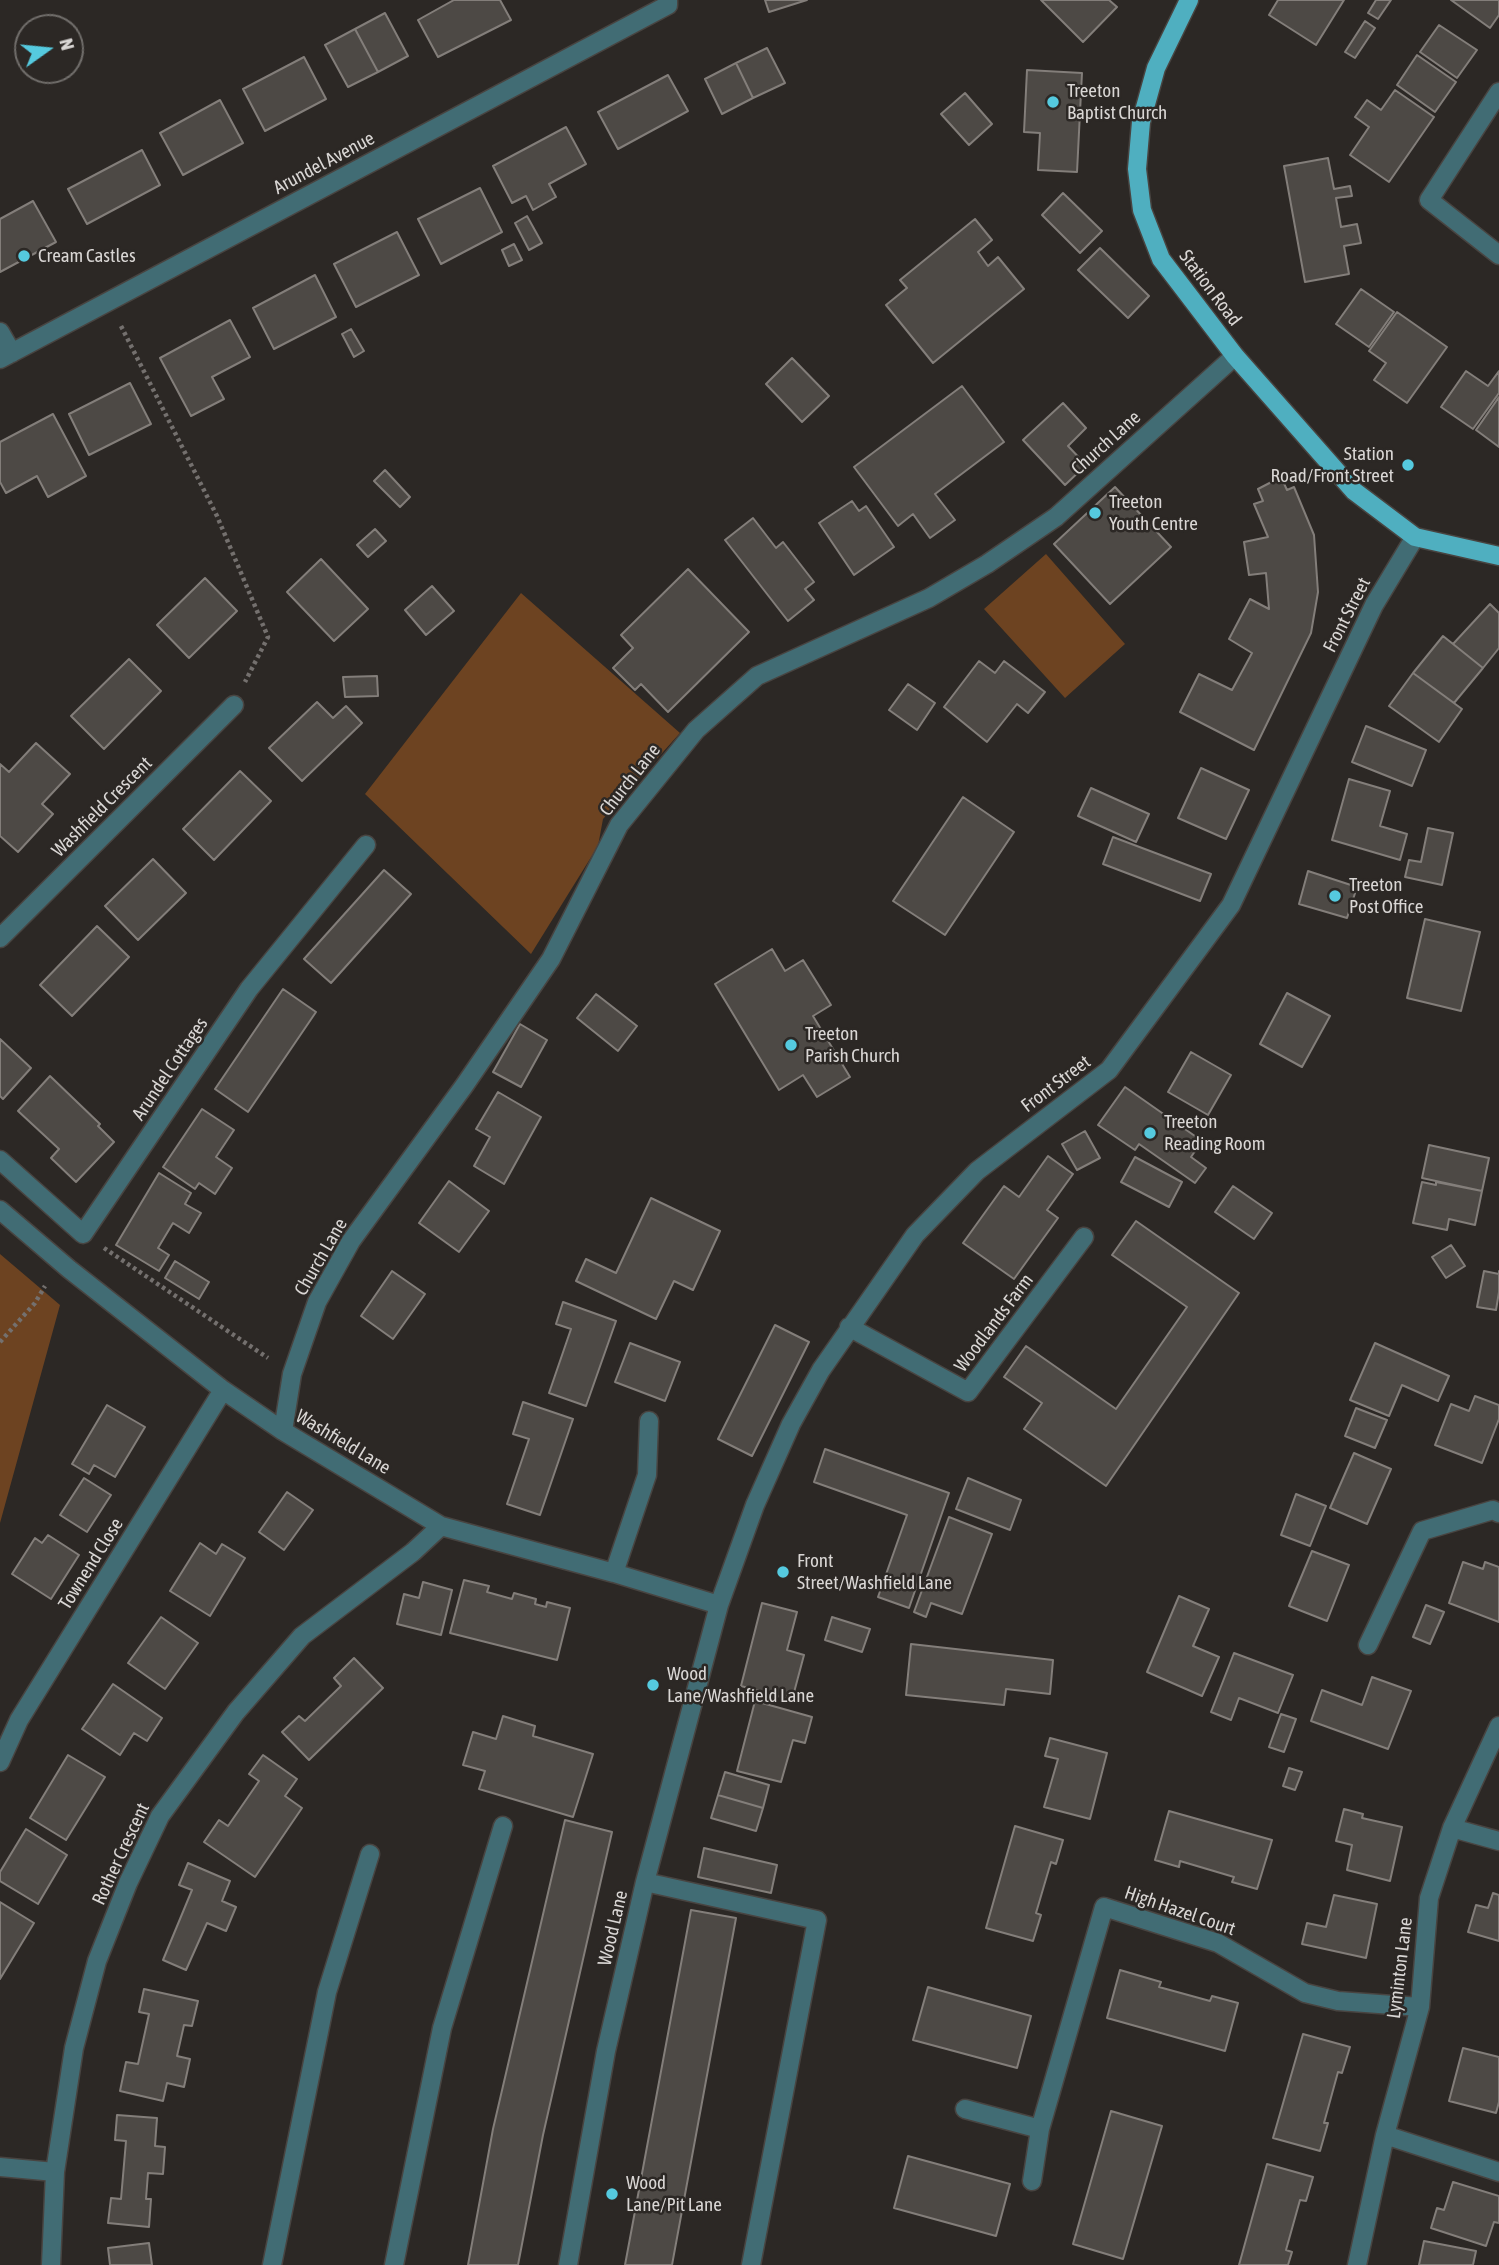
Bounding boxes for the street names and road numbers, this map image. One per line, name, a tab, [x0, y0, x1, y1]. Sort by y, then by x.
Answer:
street label: Arundel Avenue	[270, 127, 378, 199]
street label: Station Road	[1174, 246, 1246, 330]
street label: Church Lane	[1067, 406, 1145, 480]
street label: Front Street	[1319, 574, 1375, 656]
street label: Church Lane	[595, 739, 665, 821]
street label: Washfield Crescent	[47, 752, 157, 862]
street label: Arundel Cottages	[127, 1013, 213, 1125]
street label: Front Street	[1017, 1051, 1095, 1117]
street label: Church Lane	[290, 1214, 352, 1300]
street label: Woodlands Farm	[950, 1269, 1038, 1377]
street label: Washfield Lane	[291, 1405, 395, 1479]
street label: Townend Close	[54, 1514, 128, 1614]
street label: Rother Crescent	[87, 1799, 155, 1909]
street label: High Hazel Court	[1122, 1881, 1238, 1941]
street label: Wood Lane	[593, 1888, 633, 1968]
street label: Lyminton Lane	[1382, 1916, 1418, 2020]

